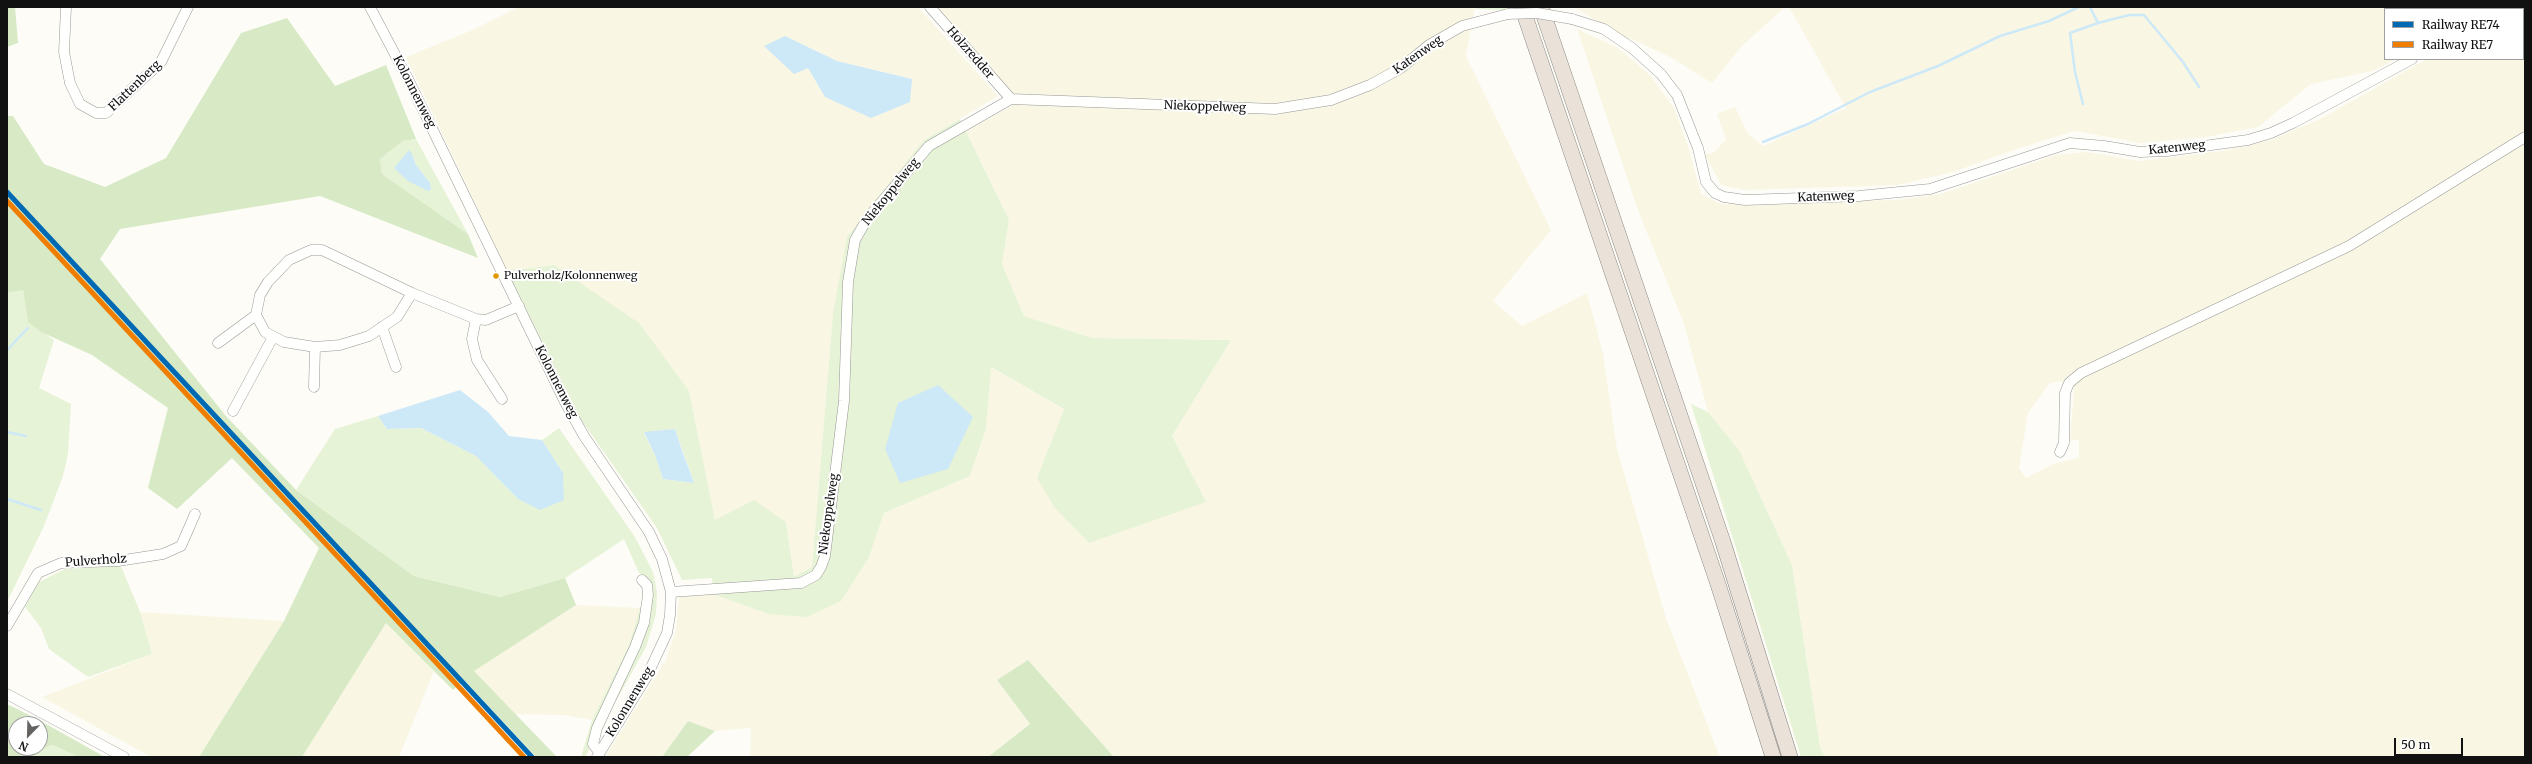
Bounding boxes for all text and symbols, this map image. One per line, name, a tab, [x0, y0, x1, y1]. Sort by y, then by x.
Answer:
legend	[2384, 8, 2524, 60]
text: Railway RE74	[2422, 17, 2500, 32]
street label: Holzredder	[943, 24, 997, 82]
street label: Katenweg	[1391, 33, 1445, 77]
text: Railway RE7	[2422, 37, 2493, 52]
street label: Kolonnenweg	[390, 53, 438, 131]
street label: Flattenberg	[106, 58, 164, 114]
street label: Niekoppelweg	[1164, 98, 1246, 116]
street label: Katenweg	[2148, 138, 2206, 158]
street label: Niekoppelweg	[860, 156, 922, 228]
street label: Katenweg	[1797, 189, 1855, 205]
place label: Pulverholz/Kolonnenweg	[504, 269, 638, 283]
marker: Pulverholz/Kolonnenweg	[491, 271, 501, 281]
street label: Kolonnenweg	[532, 343, 580, 421]
street label: Niekoppelweg	[816, 472, 842, 556]
street label: Pulverholz	[65, 552, 127, 570]
street label: Kolonnenweg	[603, 664, 657, 740]
north arrow	[8, 716, 48, 756]
scale bar	[2396, 730, 2465, 756]
text: 50 m	[2401, 737, 2430, 752]
text: N	[17, 738, 30, 754]

